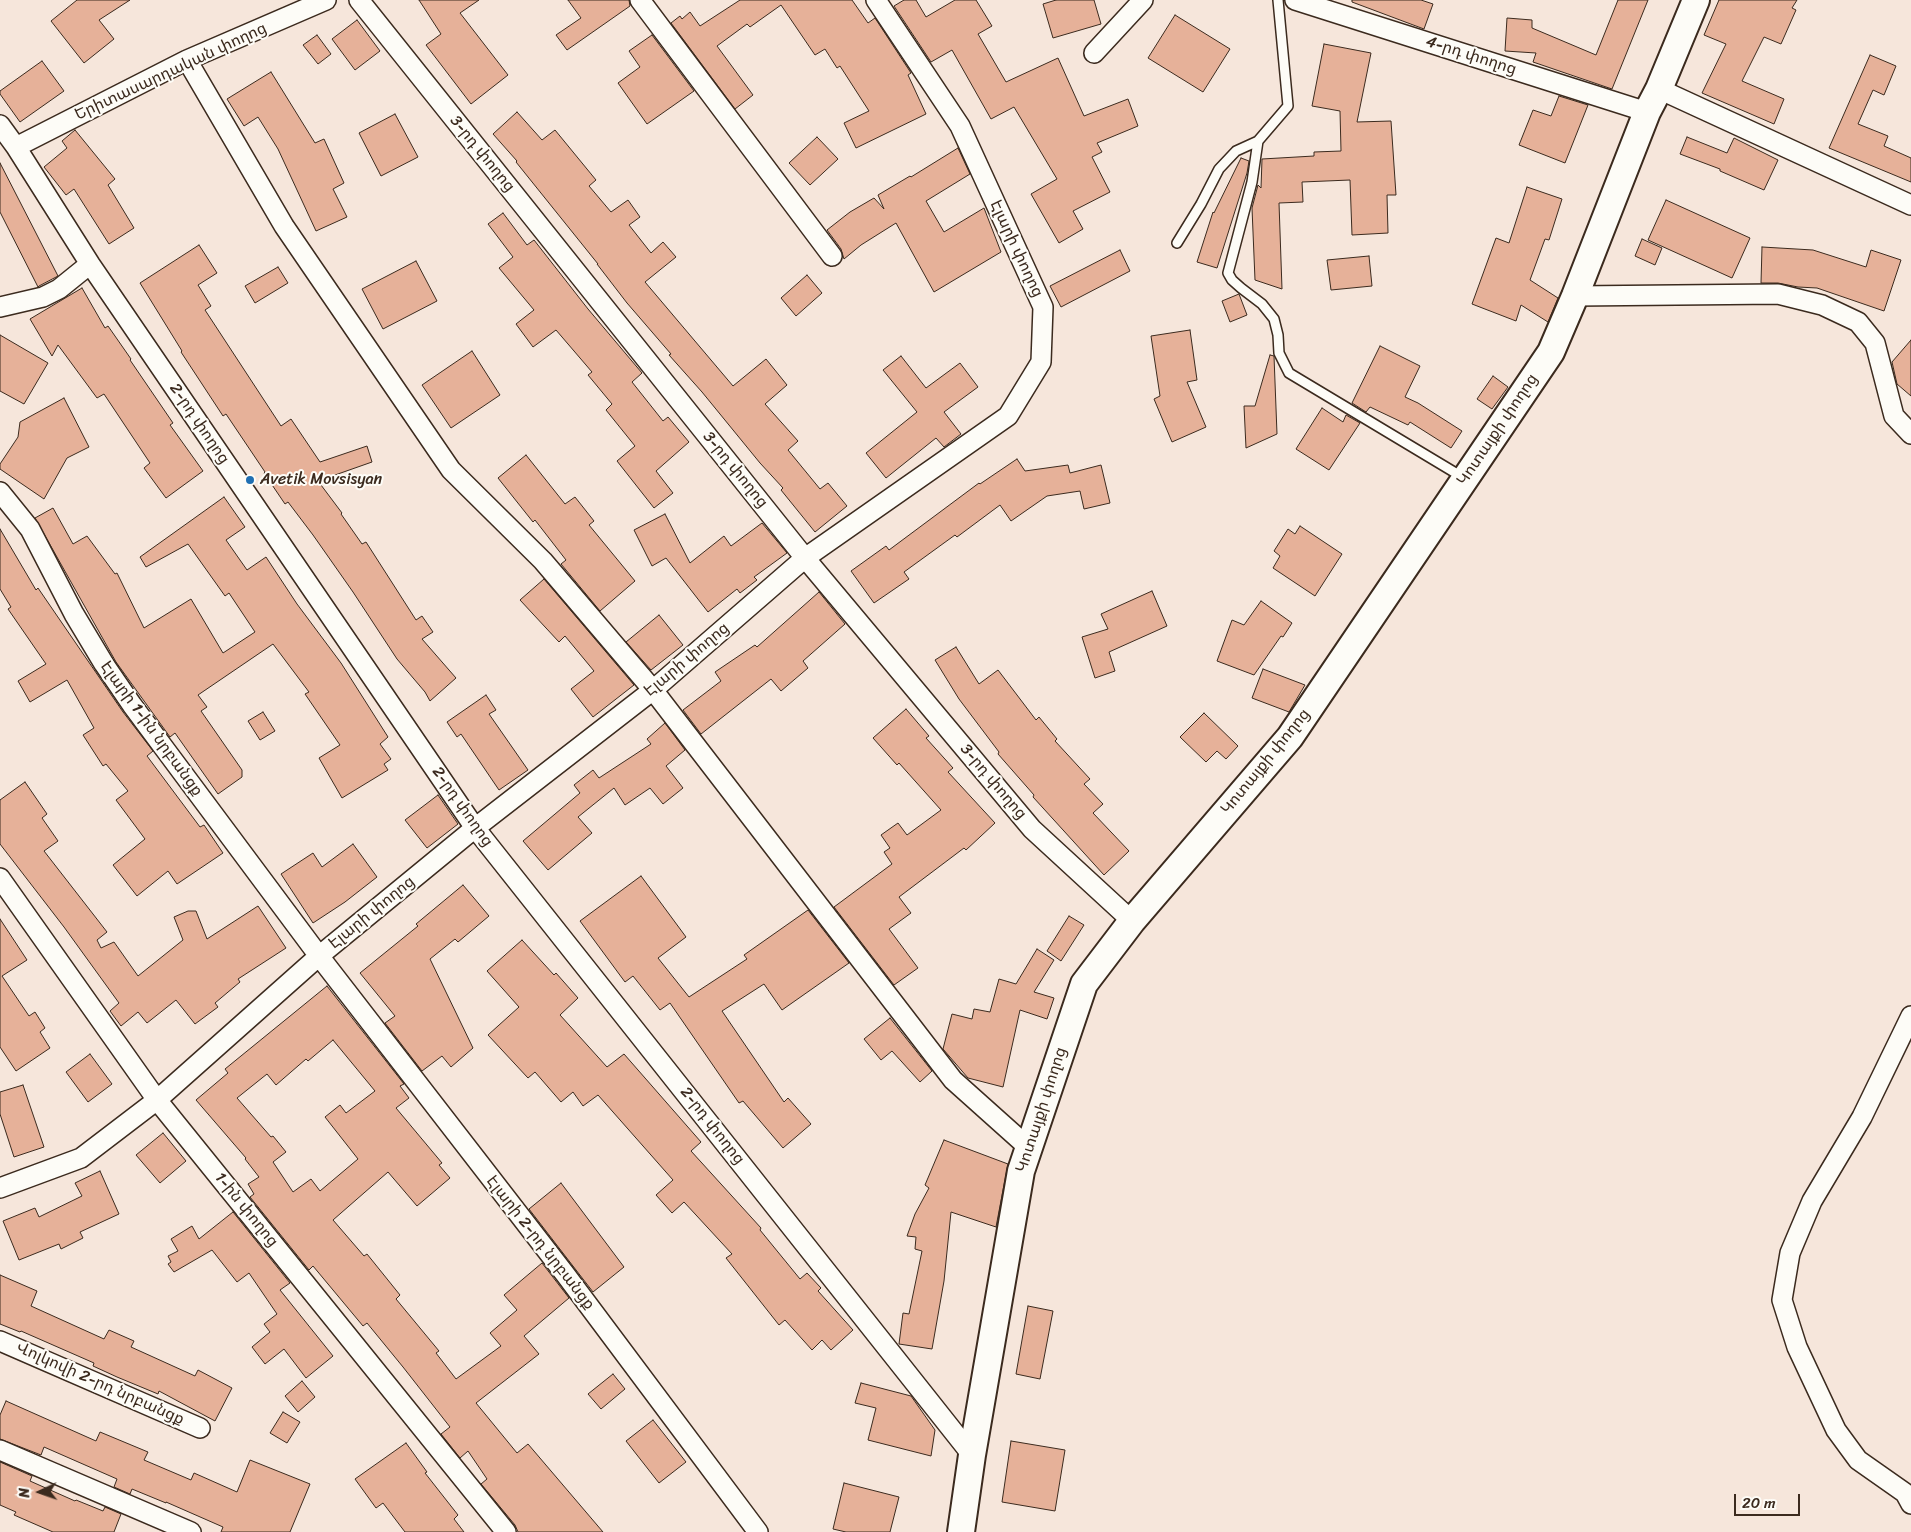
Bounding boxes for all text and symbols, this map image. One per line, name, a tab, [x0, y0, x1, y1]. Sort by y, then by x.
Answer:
street label: Երիտասարդական փողոց	[72, 19, 270, 125]
street label: 4-րդ փողոց	[1423, 32, 1519, 80]
street label: 3-րդ փողոց	[445, 112, 519, 196]
street label: Էլարի փողոց	[985, 197, 1047, 301]
street label: Կոտայքի փողոց	[1453, 370, 1543, 490]
street label: 2-րդ փողոց	[165, 380, 233, 468]
street label: 3-րդ փողոց	[698, 428, 772, 512]
place label: Avetik Movsisyan	[260, 470, 382, 490]
marker: Avetik Movsisyan	[244, 474, 256, 486]
street label: Էլարի փողոց	[641, 619, 733, 701]
street label: Էլարի 1-ին նրբանցք	[96, 658, 206, 800]
street label: Կոտայքի փողոց	[1217, 705, 1315, 819]
street label: 3-րդ փողոց	[956, 740, 1030, 824]
street label: 2-րդ փողոց	[427, 763, 497, 851]
street label: Էլարի փողոց	[325, 872, 419, 954]
street label: Կոտայքի փողոց	[1013, 1045, 1071, 1175]
street label: 2-րդ փողոց	[676, 1083, 748, 1169]
street label: 1-ին փողոց	[210, 1169, 282, 1251]
street label: Էլարի 2-րդ նրբանցք	[482, 1172, 598, 1314]
street label: Վոլկովի 2-րդ նրբանցք	[13, 1338, 187, 1430]
north arrow	[15, 1467, 65, 1517]
scale bar	[1736, 1484, 1802, 1516]
text: N	[12, 1487, 37, 1498]
text: 20 m	[1742, 1490, 1776, 1516]

